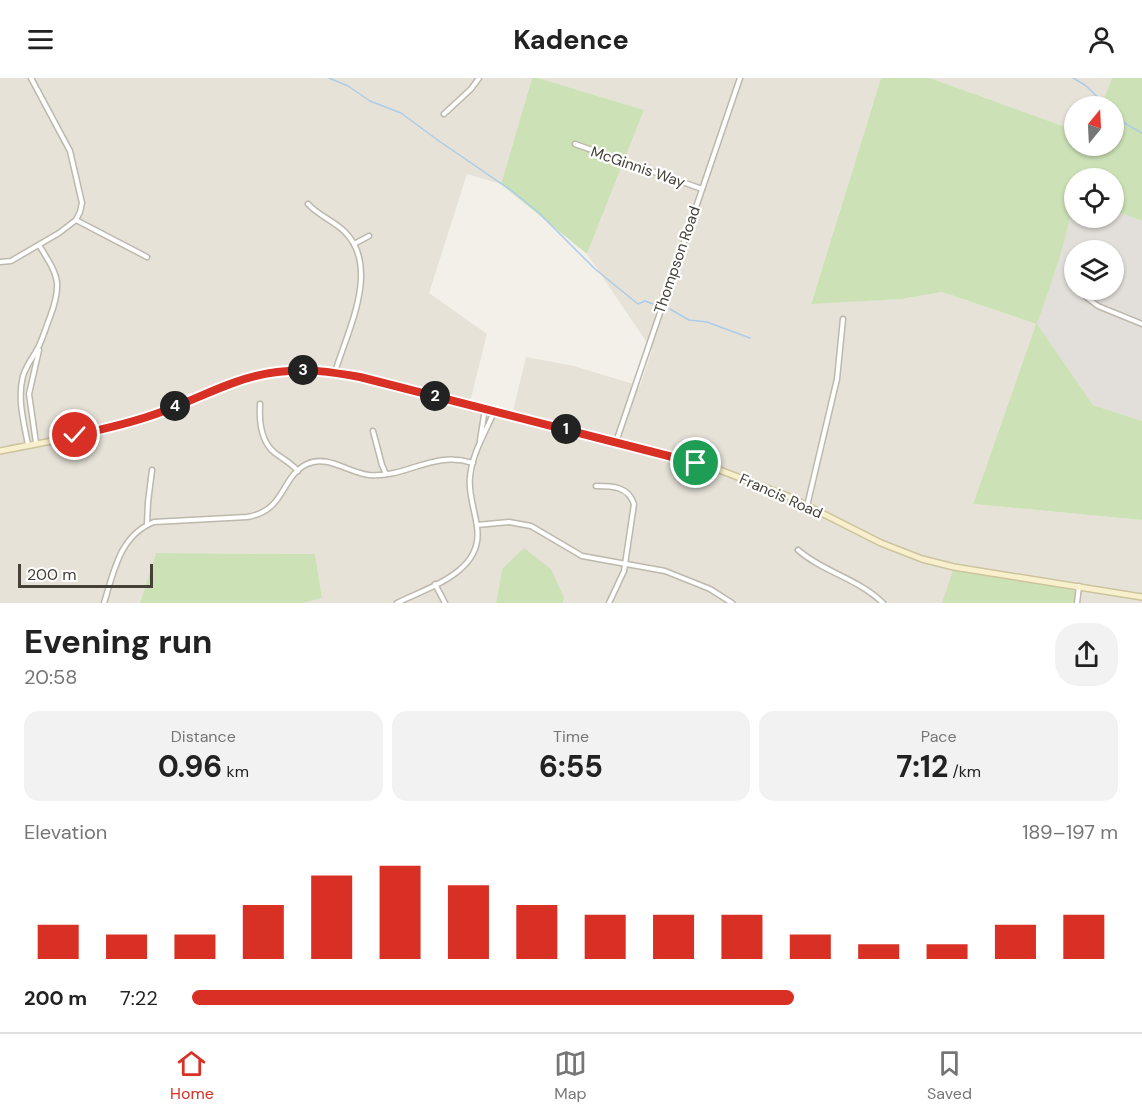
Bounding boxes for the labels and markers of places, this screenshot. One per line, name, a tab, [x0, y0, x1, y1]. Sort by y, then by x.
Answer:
pin: 3	[288, 355, 318, 385]
pin: 2	[420, 381, 450, 411]
pin: 4	[160, 391, 190, 421]
pin	[49, 409, 100, 460]
pin: 1	[551, 414, 581, 444]
pin	[670, 437, 721, 488]

